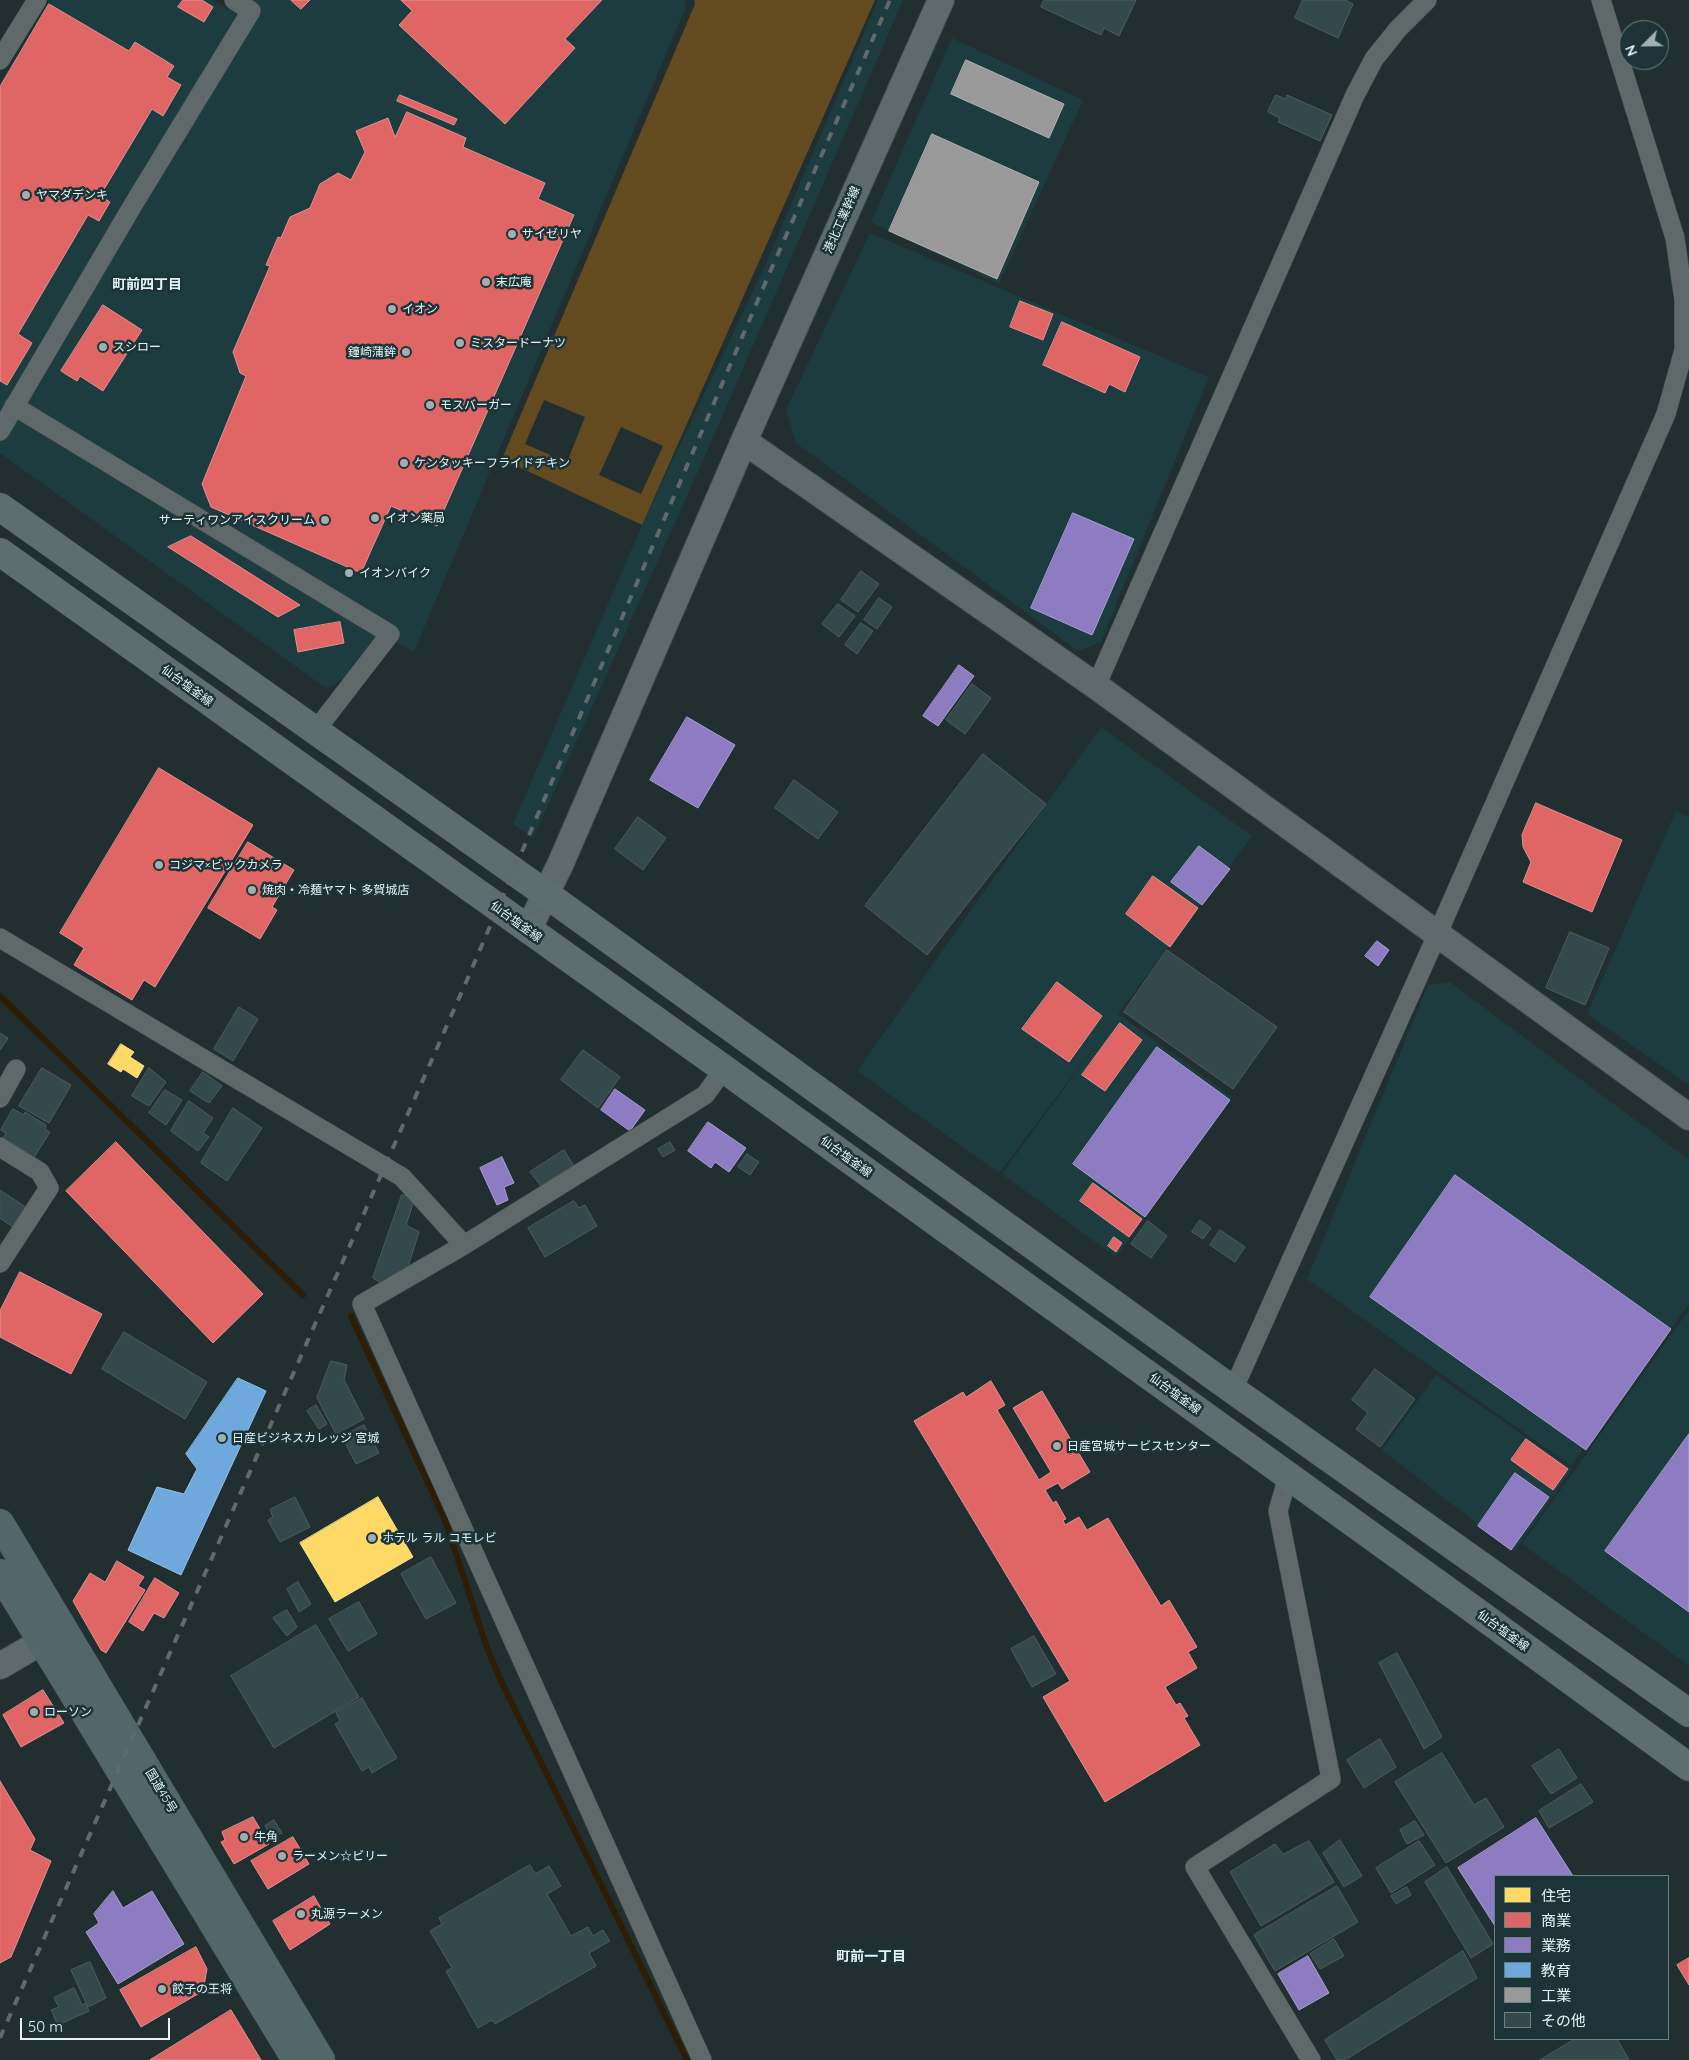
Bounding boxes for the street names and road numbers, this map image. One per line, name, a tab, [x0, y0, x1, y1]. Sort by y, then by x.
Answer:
street label: 港北工業幹線	[821, 184, 863, 256]
street label: 仙台塩釜線	[158, 663, 216, 709]
street label: 仙台塩釜線	[487, 899, 545, 945]
street label: 仙台塩釜線	[817, 1134, 875, 1180]
street label: 仙台塩釜線	[1146, 1371, 1204, 1417]
street label: 仙台塩釜線	[1474, 1608, 1532, 1654]
street label: 国道45号	[142, 1766, 180, 1816]

